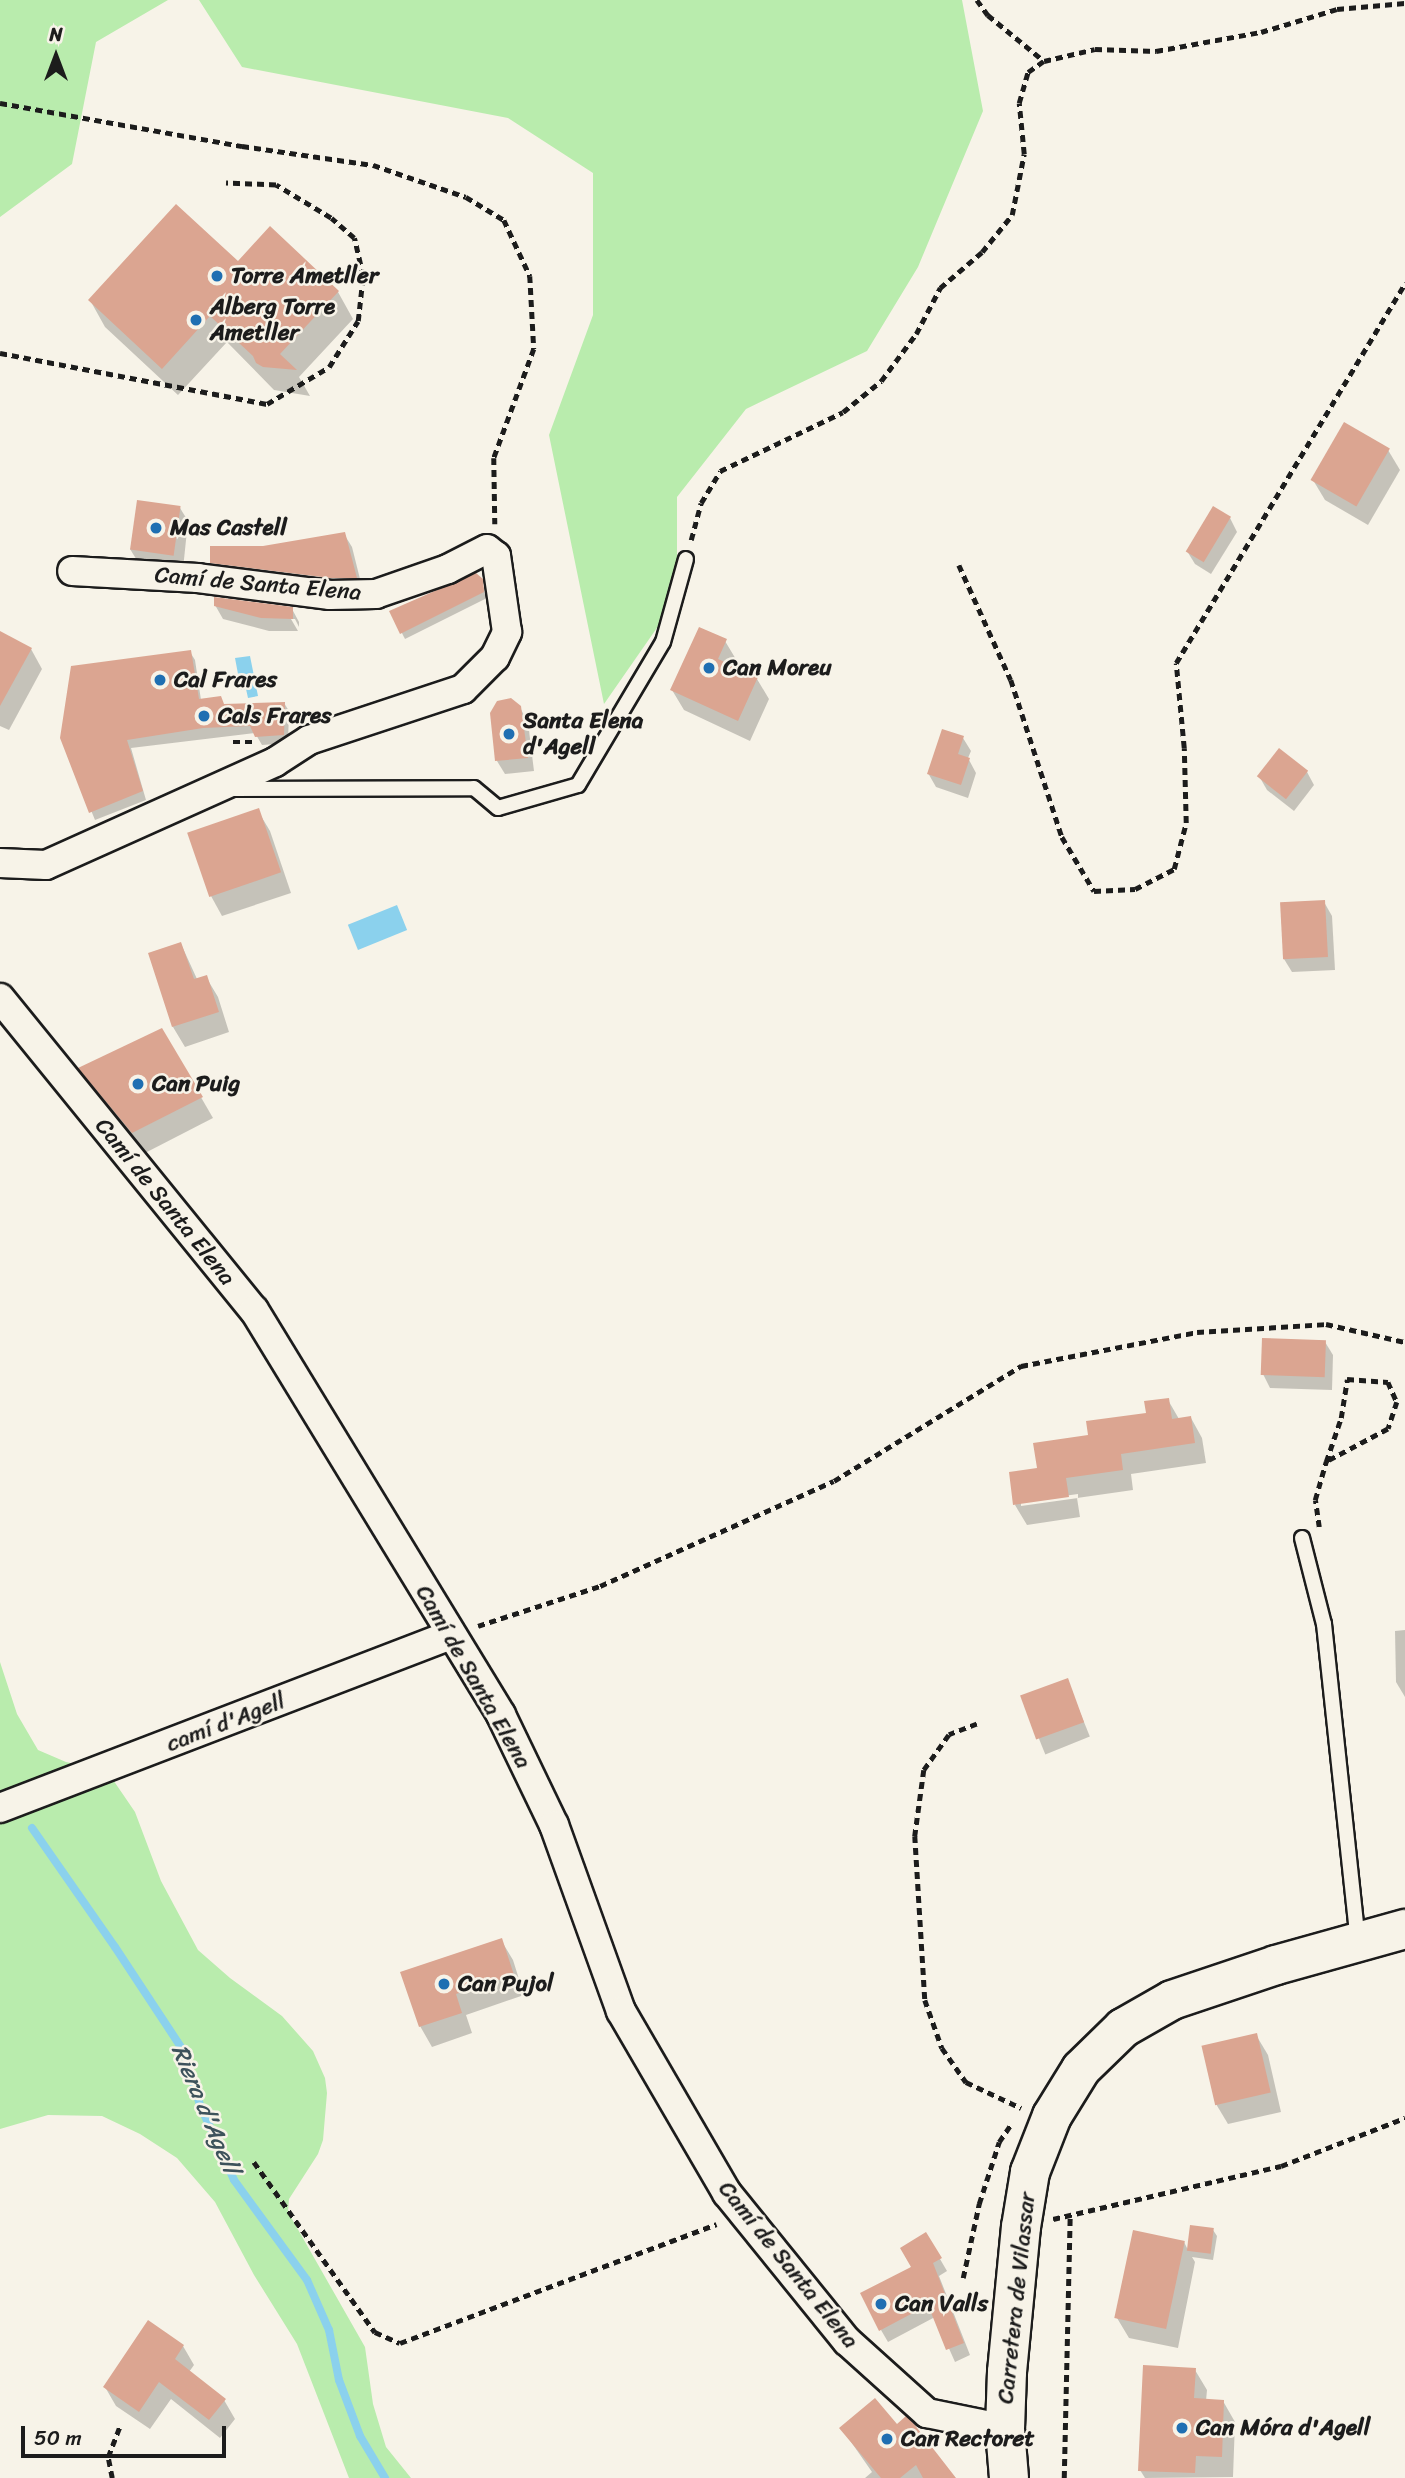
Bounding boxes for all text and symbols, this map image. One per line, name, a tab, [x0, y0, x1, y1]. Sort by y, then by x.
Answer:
text: N	[49, 18, 63, 51]
north arrow	[21, 21, 91, 91]
place label: Torre Ametller	[231, 262, 379, 290]
marker: Torre Ametller	[209, 268, 225, 284]
place label: Alberg Torre Ametller	[210, 293, 336, 347]
marker: Alberg Torre Ametller	[188, 312, 204, 328]
place label: Mas Castell	[170, 514, 288, 542]
marker: Mas Castell	[148, 520, 164, 536]
street label: Camí de Santa Elena	[154, 561, 362, 607]
place label: Can Moreu	[723, 654, 831, 682]
marker: Can Moreu	[701, 660, 717, 676]
place label: Cal Frares	[174, 666, 277, 694]
marker: Cal Frares	[152, 672, 168, 688]
place label: Cals Frares	[218, 702, 331, 730]
place label: Santa Elena d'Agell	[523, 707, 644, 761]
marker: Cals Frares	[196, 708, 212, 724]
marker: Santa Elena d'Agell	[501, 726, 517, 742]
place label: Can Puig	[152, 1070, 241, 1098]
marker: Can Puig	[130, 1076, 146, 1092]
street label: Camí de Santa Elena	[89, 1113, 241, 1291]
street label: Camí de Santa Elena	[409, 1581, 537, 1773]
street label: camí d'Agell	[163, 1688, 289, 1758]
place label: Can Pujol	[458, 1970, 554, 1998]
marker: Can Pujol	[436, 1976, 452, 1992]
water label: Riera d'Agell	[165, 2040, 245, 2178]
street label: Camí de Santa Elena	[712, 2176, 864, 2354]
street label: Carretera de Vilassar	[992, 2191, 1042, 2405]
place label: Can Valls	[895, 2290, 985, 2318]
marker: Can Valls	[873, 2296, 889, 2312]
scale bar	[24, 2412, 229, 2456]
place label: Can Móra d'Agell	[1196, 2414, 1370, 2442]
text: 50 m	[34, 2419, 82, 2457]
marker: Can Móra d'Agell	[1174, 2420, 1190, 2436]
place label: Can Rectoret	[901, 2425, 1035, 2453]
marker: Can Rectoret	[879, 2431, 895, 2447]

